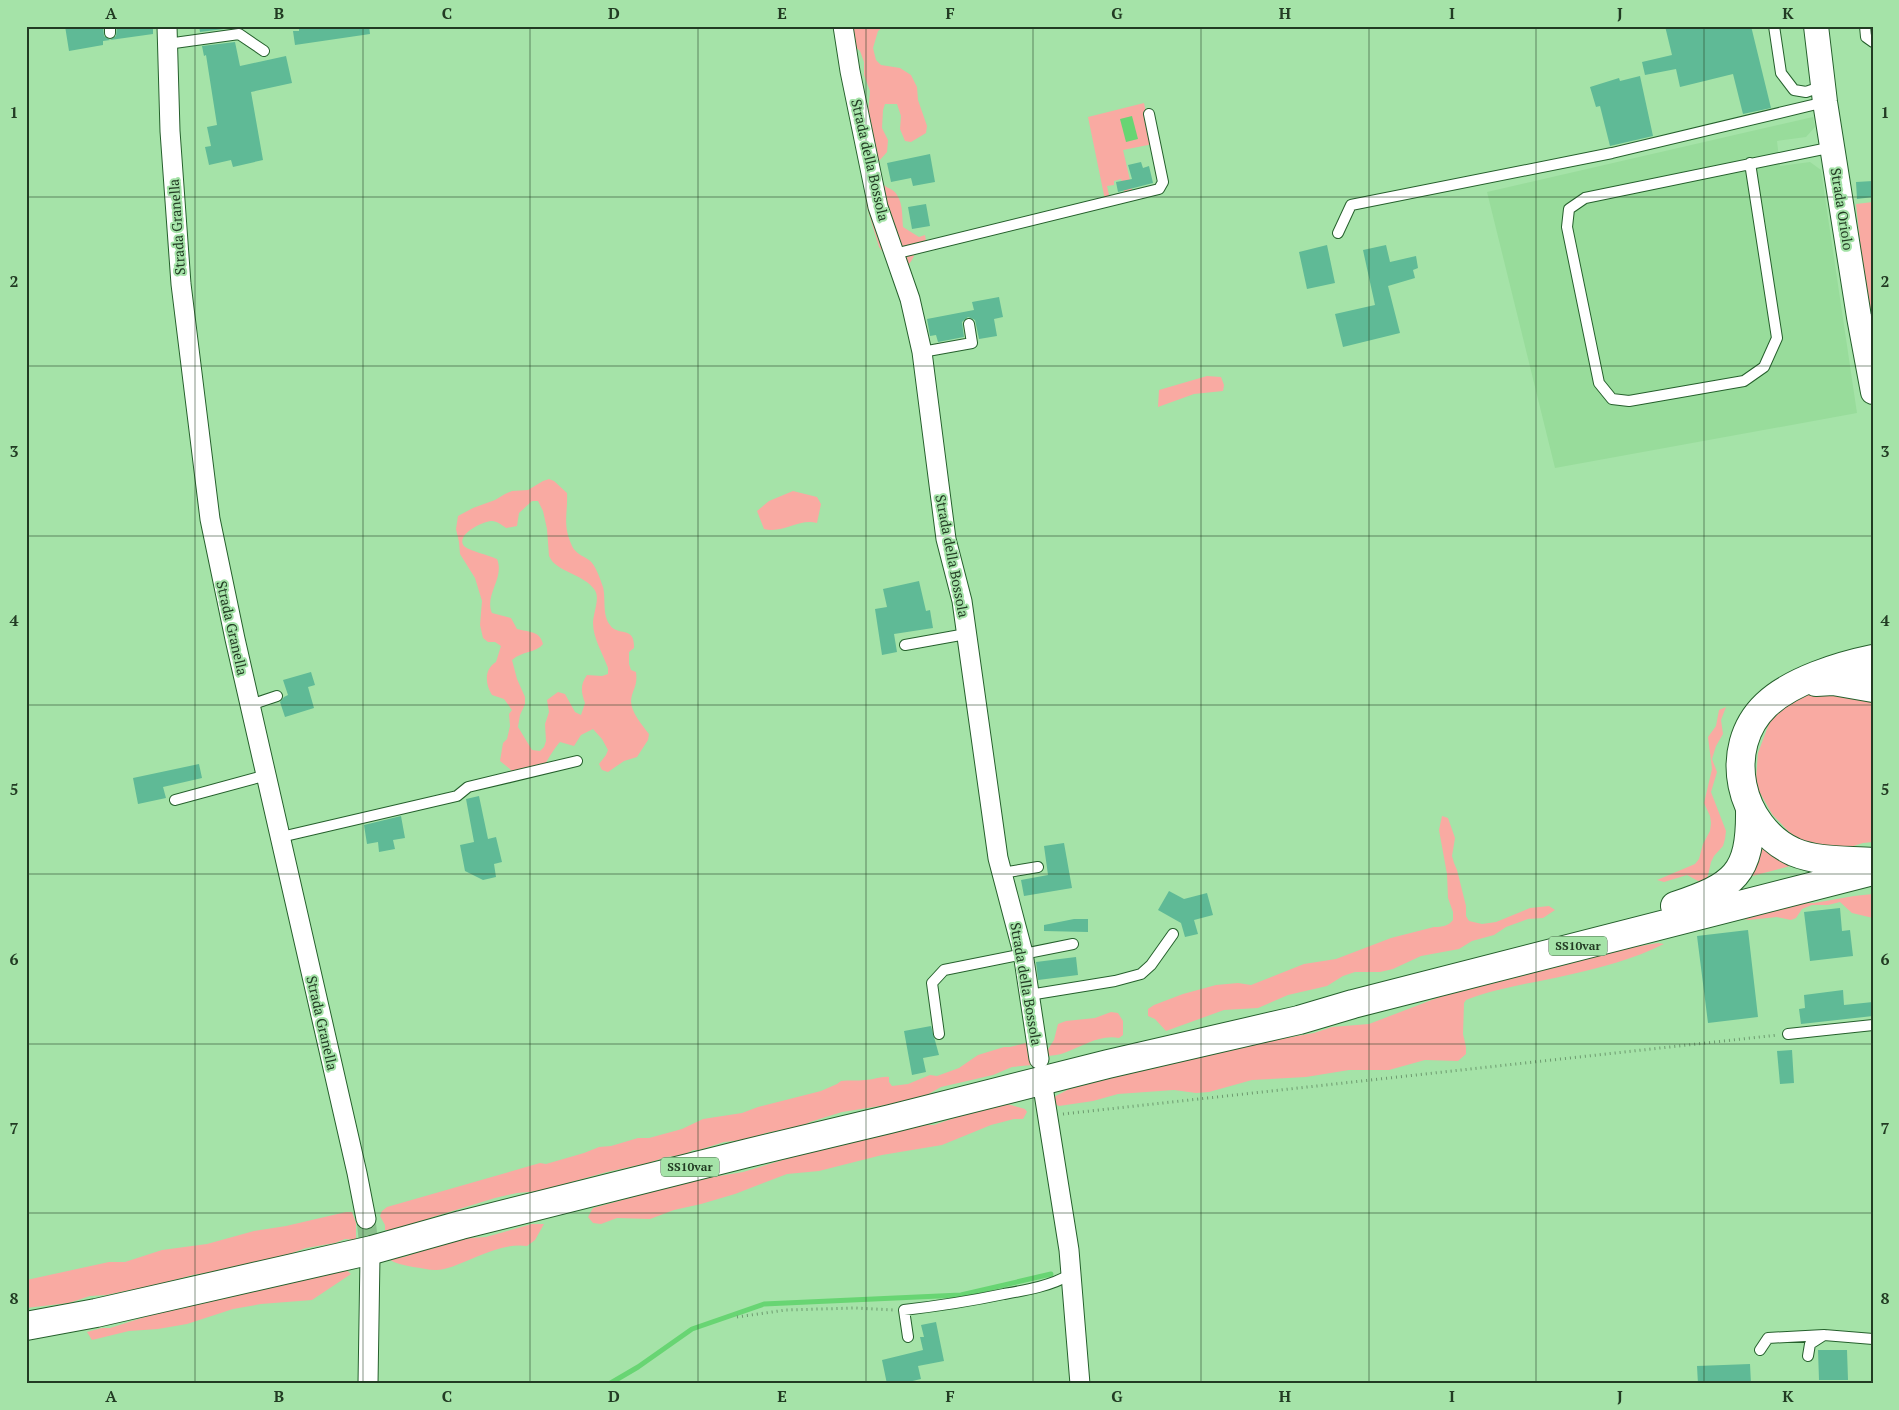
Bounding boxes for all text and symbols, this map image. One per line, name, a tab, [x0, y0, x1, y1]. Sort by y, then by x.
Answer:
text: A	[105, 2, 117, 24]
text: B	[274, 2, 284, 24]
text: C	[442, 2, 452, 24]
text: D	[608, 2, 620, 24]
text: E	[777, 2, 787, 24]
text: F	[945, 2, 955, 24]
text: G	[1111, 2, 1123, 24]
text: H	[1279, 2, 1291, 24]
text: I	[1449, 2, 1455, 24]
text: J	[1617, 2, 1623, 24]
text: K	[1782, 2, 1794, 24]
street label: Strada della Bossola	[847, 97, 894, 223]
text: 1	[9, 101, 19, 123]
text: 1	[1880, 101, 1890, 123]
street label: Strada Oriolo	[1827, 166, 1858, 252]
street label: Strada Granella	[164, 178, 189, 276]
text: 2	[9, 270, 19, 292]
text: 2	[1880, 270, 1890, 292]
text: 3	[9, 440, 19, 462]
text: 3	[1880, 440, 1890, 462]
street label: Strada della Bossola	[931, 493, 974, 619]
street label: Strada Granella	[212, 579, 253, 677]
text: 4	[9, 609, 19, 631]
text: 4	[1880, 609, 1890, 631]
text: 5	[9, 778, 19, 800]
text: 5	[1880, 778, 1890, 800]
street label: Strada della Bossola	[1006, 921, 1047, 1047]
road number: SS10var	[1549, 936, 1607, 956]
text: 6	[9, 948, 19, 970]
text: 6	[1880, 948, 1890, 970]
street label: Strada Granella	[302, 974, 343, 1072]
text: 7	[9, 1117, 19, 1139]
text: 7	[1880, 1117, 1890, 1139]
road number: SS10var	[661, 1158, 719, 1176]
text: 8	[9, 1287, 19, 1309]
text: 8	[1880, 1287, 1890, 1309]
text: A	[105, 1385, 117, 1407]
text: B	[274, 1385, 284, 1407]
text: C	[442, 1385, 452, 1407]
text: D	[608, 1385, 620, 1407]
text: E	[777, 1385, 787, 1407]
text: F	[945, 1385, 955, 1407]
text: G	[1111, 1385, 1123, 1407]
text: H	[1279, 1385, 1291, 1407]
text: I	[1449, 1385, 1455, 1407]
text: J	[1617, 1385, 1623, 1407]
text: K	[1782, 1385, 1794, 1407]

